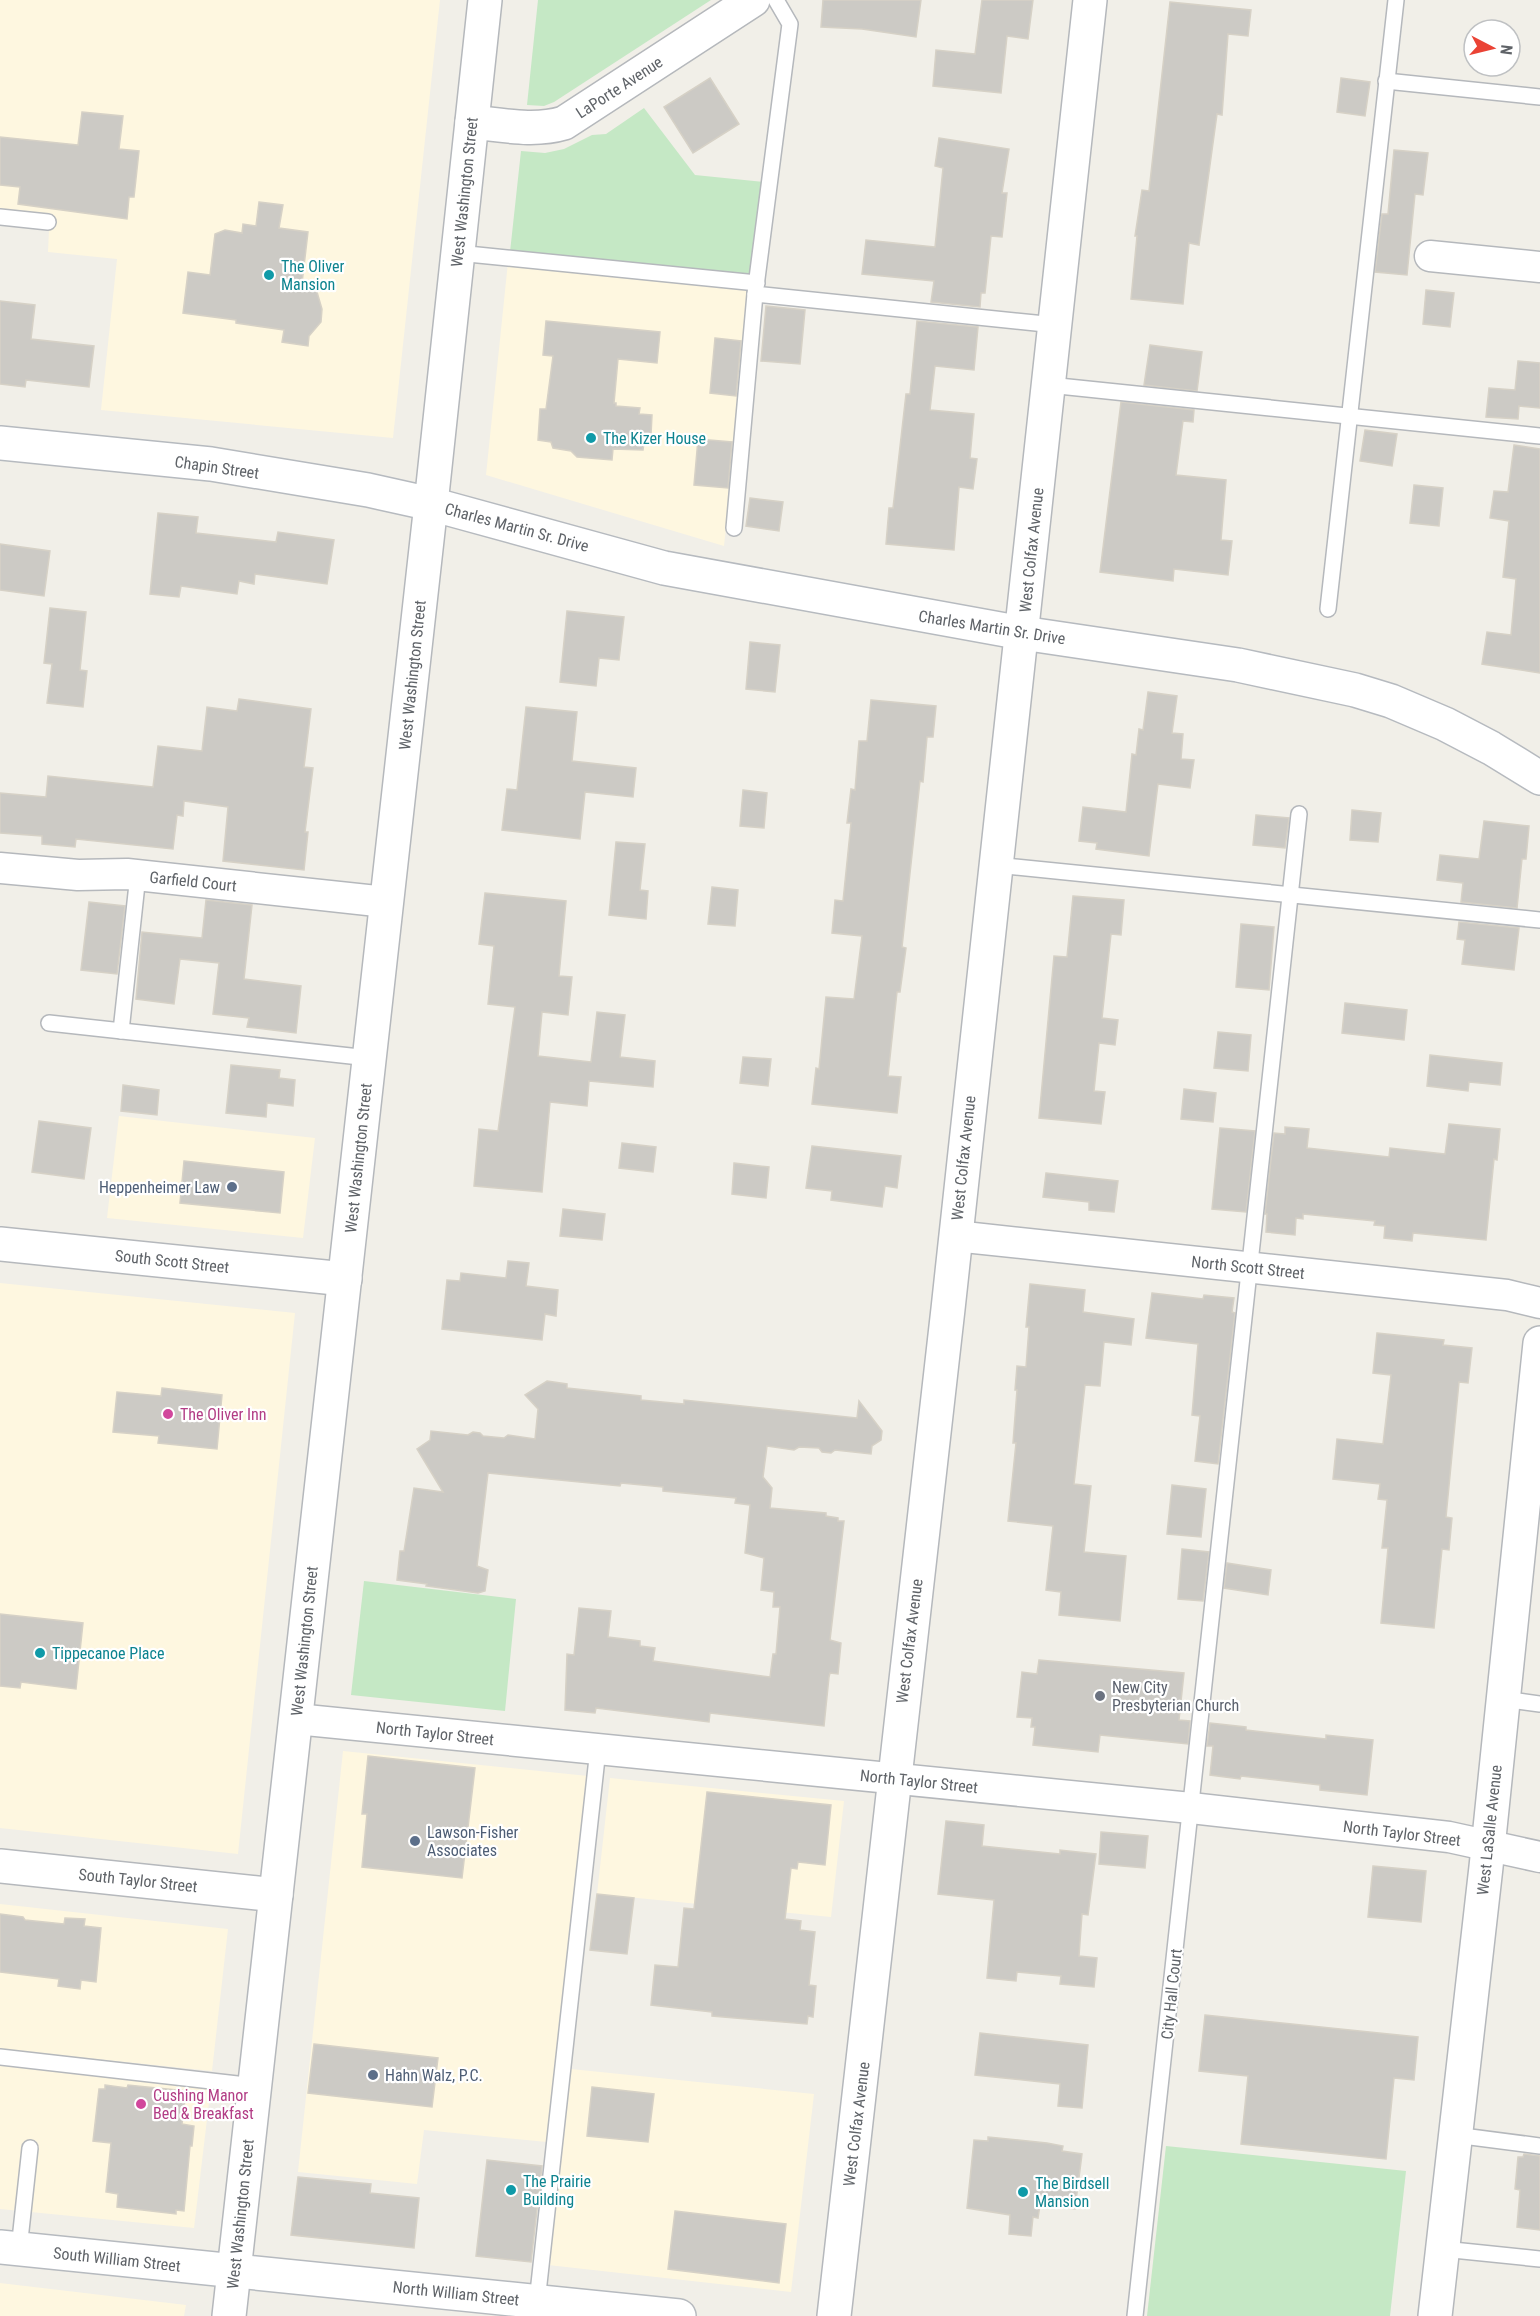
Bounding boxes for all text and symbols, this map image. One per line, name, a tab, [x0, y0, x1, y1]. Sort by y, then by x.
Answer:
north arrow	[1462, 18, 1522, 78]
text: N	[1496, 44, 1516, 56]
street label: LaPorte Avenue	[572, 52, 666, 122]
street label: West Washington Street	[447, 116, 482, 268]
place label: The Oliver Mansion	[281, 257, 344, 294]
marker: The Oliver Mansion	[262, 268, 276, 282]
place label: The Kizer House	[603, 429, 706, 448]
marker: The Kizer House	[584, 431, 598, 445]
street label: Chapin Street	[174, 452, 261, 483]
street label: West Colfax Avenue	[1015, 487, 1047, 613]
street label: Charles Martin Sr. Drive	[443, 499, 591, 556]
street label: West Washington Street	[395, 599, 430, 751]
street label: Charles Martin Sr. Drive	[917, 607, 1067, 648]
street label: Garfield Court	[148, 867, 238, 896]
street label: West Washington Street	[341, 1082, 376, 1234]
street label: West Colfax Avenue	[947, 1095, 979, 1221]
place label: Heppenheimer Law	[99, 1178, 220, 1197]
marker: Heppenheimer Law	[225, 1180, 239, 1194]
street label: South Scott Street	[114, 1246, 230, 1277]
street label: North Scott Street	[1190, 1252, 1306, 1283]
place label: The Oliver Inn	[180, 1405, 266, 1424]
marker: The Oliver Inn	[161, 1407, 175, 1421]
street label: West Washington Street	[287, 1565, 322, 1717]
street label: West Colfax Avenue	[892, 1578, 927, 1704]
place label: Tippecanoe Place	[52, 1644, 164, 1663]
marker: Tippecanoe Place	[33, 1646, 47, 1660]
place label: New City Presbyterian Church	[1112, 1678, 1239, 1715]
marker: New City Presbyterian Church	[1093, 1689, 1107, 1703]
street label: North Taylor Street	[375, 1718, 495, 1749]
street label: West LaSalle Avenue	[1473, 1764, 1506, 1896]
street label: North Taylor Street	[859, 1766, 979, 1797]
street label: North Taylor Street	[1342, 1817, 1462, 1850]
place label: Lawson-Fisher Associates	[427, 1823, 519, 1860]
marker: Lawson-Fisher Associates	[408, 1834, 422, 1848]
street label: South Taylor Street	[78, 1865, 199, 1896]
street label: City Hall Court	[1157, 1947, 1186, 2040]
street label: West Colfax Avenue	[839, 2061, 874, 2187]
place label: Hahn Walz, P.C.	[385, 2066, 483, 2085]
marker: Hahn Walz, P.C.	[366, 2068, 380, 2082]
place label: Cushing Manor Bed & Breakfast	[153, 2086, 254, 2123]
marker: Cushing Manor Bed & Breakfast	[134, 2097, 148, 2111]
street label: West Washington Street	[223, 2138, 258, 2290]
place label: The Prairie Building	[523, 2172, 591, 2209]
place label: The Birdsell Mansion	[1035, 2174, 1109, 2211]
marker: The Prairie Building	[504, 2183, 518, 2197]
marker: The Birdsell Mansion	[1016, 2185, 1030, 2199]
street label: South William Street	[52, 2243, 182, 2276]
street label: North William Street	[392, 2277, 520, 2310]

